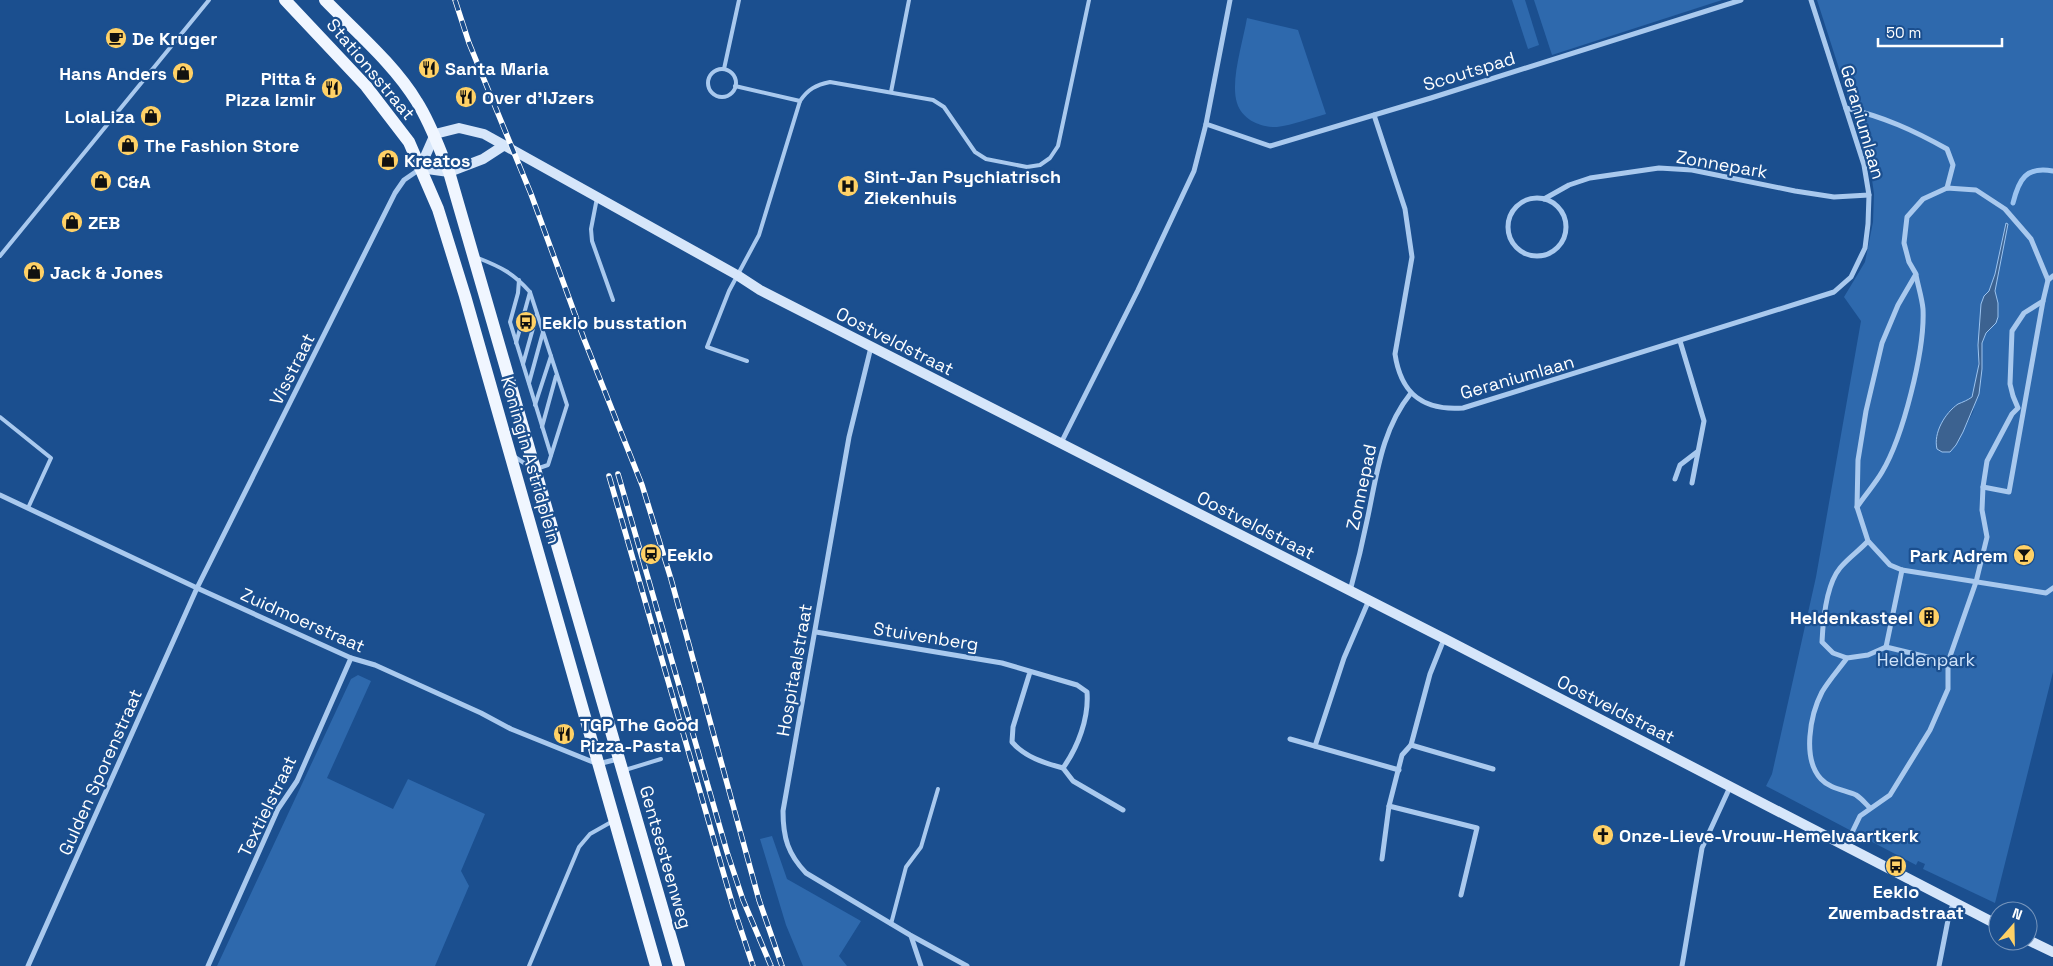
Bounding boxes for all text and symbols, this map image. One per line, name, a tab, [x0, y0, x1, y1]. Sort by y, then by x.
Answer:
street label: Stationsstraat	[322, 13, 420, 125]
scale bar	[1878, 15, 2002, 47]
text: 50 m	[1886, 23, 1921, 42]
cafe icon: De Kruger	[104, 26, 128, 50]
place label: De Kruger	[132, 27, 217, 50]
street label: Scoutspad	[1420, 46, 1518, 96]
restaurant icon: Santa Maria	[417, 56, 441, 80]
place label: Santa Maria	[445, 57, 550, 80]
shop icon: Hans Anders	[171, 61, 195, 85]
place label: Hans Anders	[59, 62, 167, 85]
street label: Geraniumlaan	[1836, 62, 1890, 182]
place label: Pitta & Pizza Izmir	[225, 67, 316, 111]
restaurant icon: Pitta & Pizza Izmir	[320, 76, 344, 100]
restaurant icon: Over d'IJzers	[454, 85, 478, 109]
place label: Over d'IJzers	[482, 86, 594, 109]
shop icon: LolaLiza	[139, 104, 163, 128]
place label: LolaLiza	[65, 105, 136, 128]
shop icon: The Fashion Store	[116, 133, 140, 157]
place label: The Fashion Store	[144, 134, 299, 157]
street label: Zonnepark	[1675, 145, 1770, 183]
shop icon: Kreatos	[376, 148, 400, 172]
place label: Kreatos	[404, 149, 471, 172]
place label: Sint-Jan Psychiatrisch Ziekenhuis	[864, 165, 1061, 209]
shop icon: C&A	[89, 169, 113, 193]
place label: C&A	[117, 170, 151, 193]
hospital icon: Sint-Jan Psychiatrisch Ziekenhuis	[836, 174, 860, 198]
shop icon: ZEB	[60, 210, 84, 234]
place label: ZEB	[88, 211, 120, 234]
shop icon: Jack & Jones	[22, 260, 46, 284]
place label: Jack & Jones	[50, 261, 163, 284]
street label: Oostveldstraat	[832, 301, 958, 381]
bus stop icon: Eeklo busstation	[514, 310, 538, 334]
place label: Eeklo busstation	[542, 311, 687, 334]
street label: Visstraat	[264, 329, 320, 409]
street label: Geraniumlaan	[1457, 350, 1577, 404]
street label: Koningin Astridplein	[496, 373, 566, 547]
street label: Zonnepad	[1341, 442, 1381, 532]
street label: Oostveldstraat	[1193, 485, 1319, 565]
station icon: Eeklo	[639, 542, 663, 566]
place label: Eeklo	[667, 543, 713, 566]
bar icon: Park Adrem	[2012, 543, 2036, 567]
place label: Park Adrem	[1910, 544, 2008, 567]
street label: Zuidmoerstraat	[237, 582, 369, 658]
street label: Hospitaalstraat	[771, 602, 817, 738]
building icon: Heldenkasteel	[1917, 605, 1941, 629]
place label: Heldenkasteel	[1790, 606, 1913, 629]
street label: Stuivenberg	[872, 616, 980, 656]
park label: Heldenpark	[1877, 648, 1976, 671]
street label: Oostveldstraat	[1553, 669, 1679, 749]
street label: Gulden Sporenstraat	[53, 685, 147, 859]
place label: TGP The Good Pizza-Pasta	[580, 713, 699, 757]
restaurant icon: TGP The Good Pizza-Pasta	[552, 722, 576, 746]
street label: Textielstraat	[233, 752, 301, 860]
street label: Gentsesteenweg	[635, 783, 697, 931]
church icon: Onze-Lieve-Vrouw-Hemelvaartkerk	[1591, 823, 1615, 847]
place label: Onze-Lieve-Vrouw-Hemelvaartkerk	[1619, 824, 1919, 847]
bus stop icon: Eeklo Zwembadstraat	[1884, 854, 1908, 878]
place label: Eeklo Zwembadstraat	[1828, 880, 1964, 924]
north arrow	[1988, 901, 2038, 951]
text: N	[2010, 904, 2025, 924]

